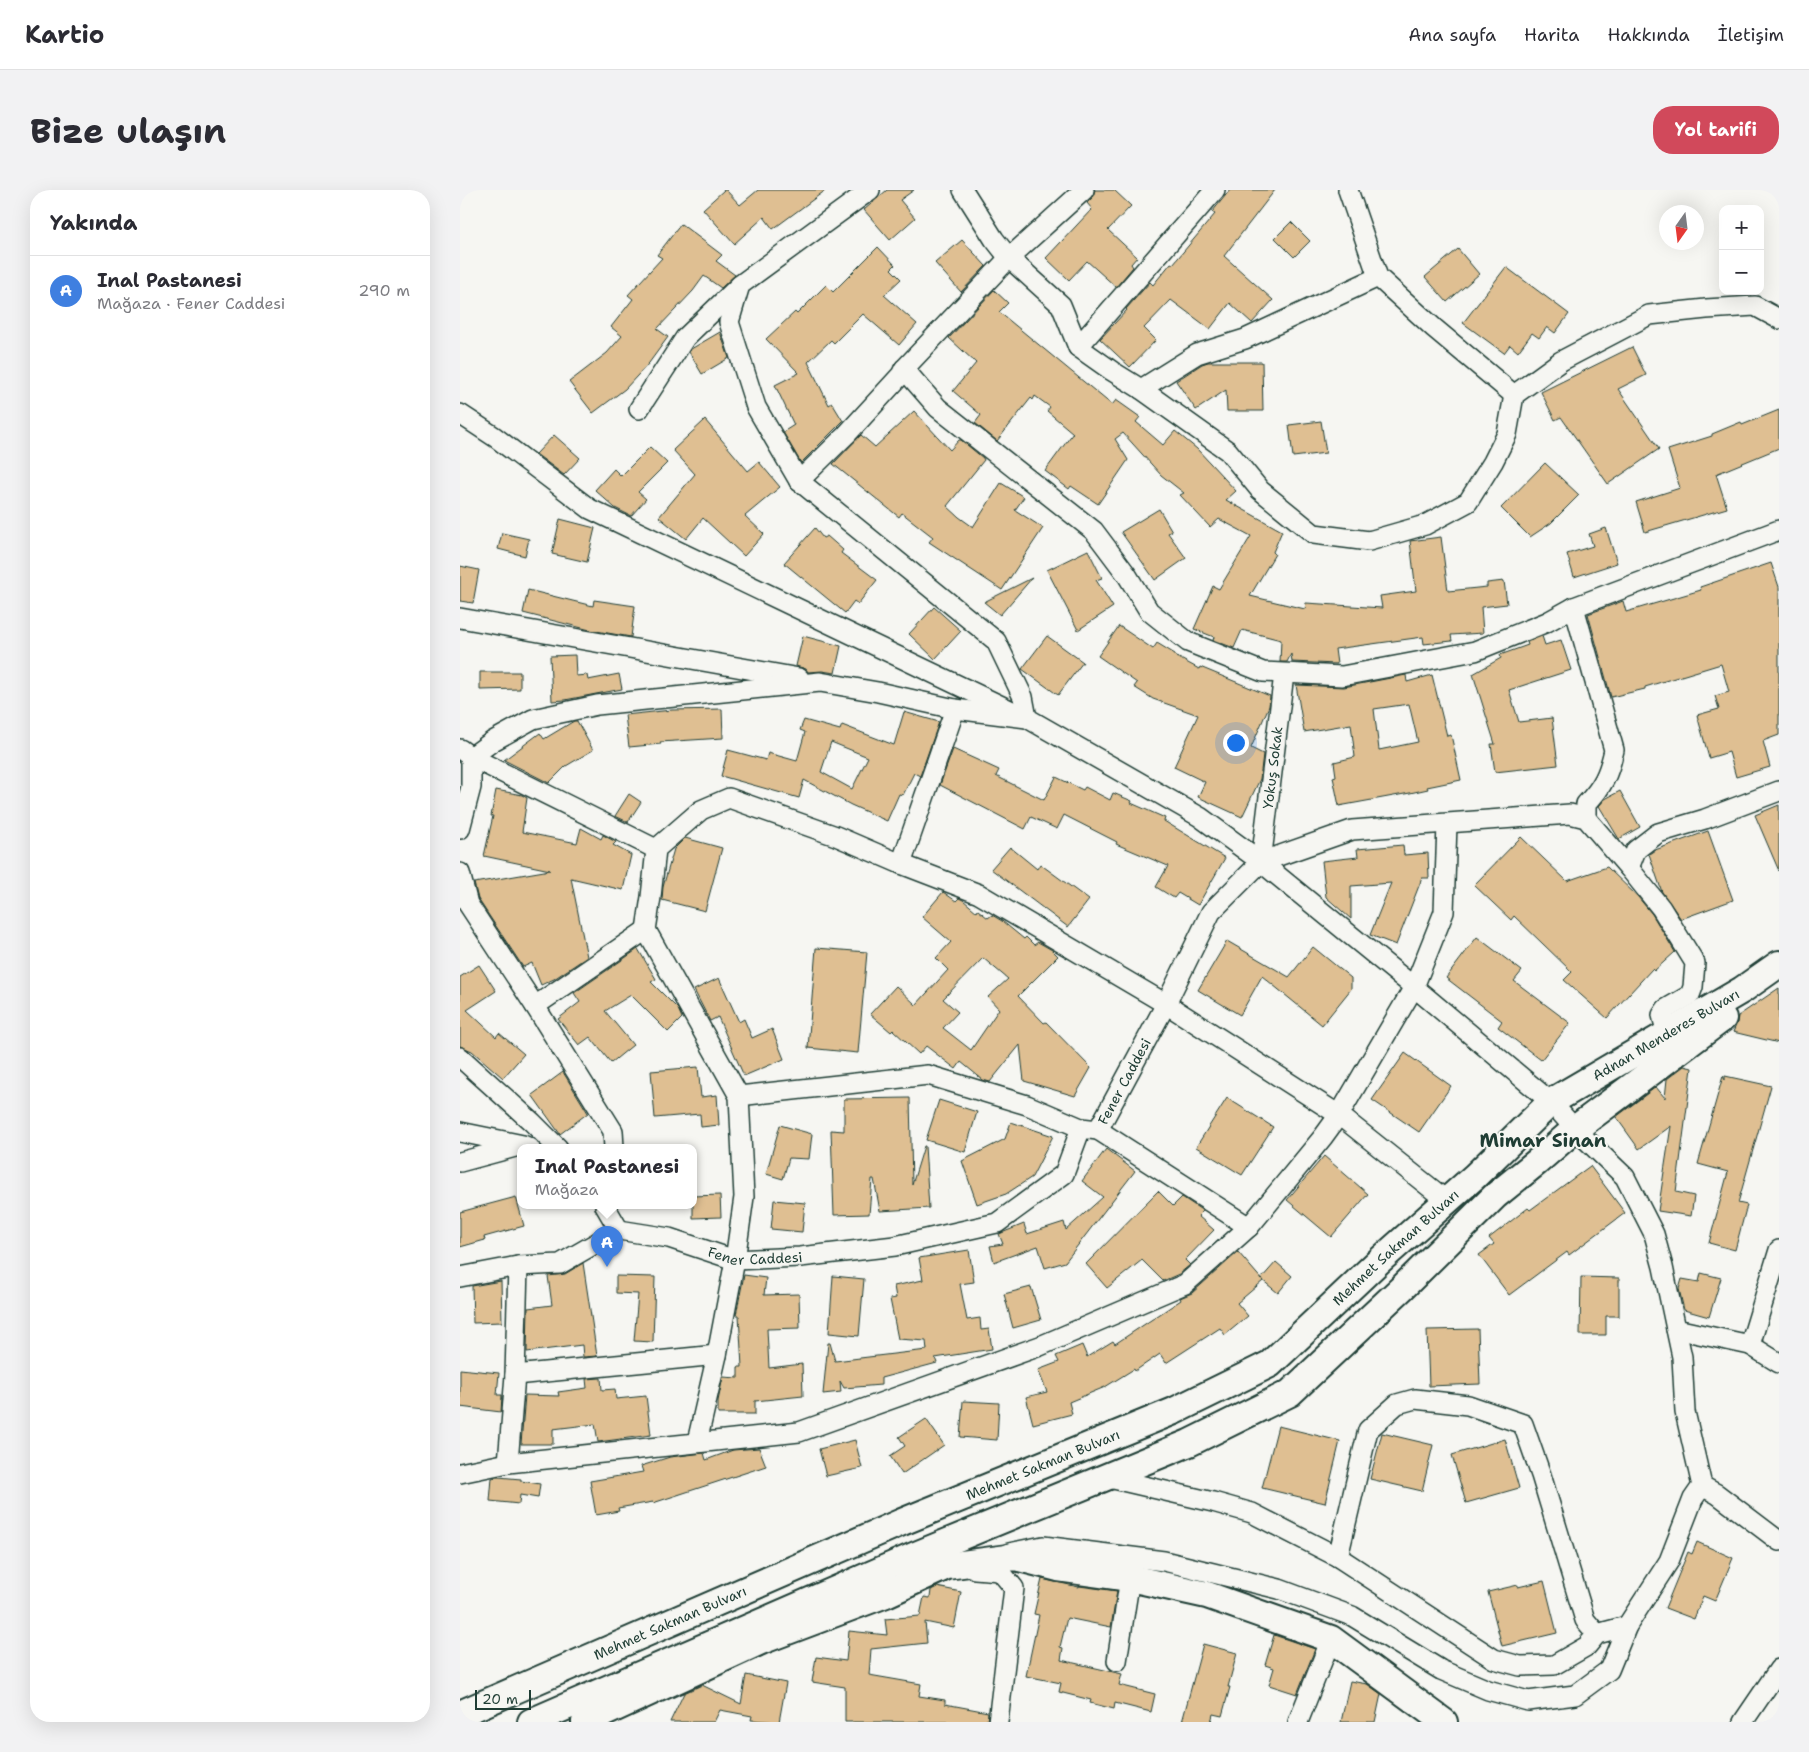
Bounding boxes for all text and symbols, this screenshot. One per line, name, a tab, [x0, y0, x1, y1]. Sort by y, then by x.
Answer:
text: Kartio	[25, 19, 104, 51]
text: Ana sayfa	[1408, 23, 1496, 47]
text: Harita	[1524, 23, 1579, 47]
text: Hakkında	[1607, 23, 1690, 47]
text: İletişim	[1718, 23, 1784, 47]
button: Yol tarifi	[1653, 106, 1779, 154]
text: Bize ulaşın	[30, 107, 226, 154]
north arrow	[1659, 205, 1704, 250]
map controls	[1719, 205, 1764, 295]
button: +	[1719, 205, 1764, 250]
text: Yakında	[50, 209, 137, 237]
button: −	[1719, 250, 1764, 295]
text: Inal Pastanesi	[97, 268, 242, 293]
text: A	[60, 280, 72, 301]
text: 290 m	[358, 280, 410, 301]
text: Mağaza · Fener Caddesi	[97, 293, 285, 314]
street label: Yokuş Sokak	[1259, 725, 1287, 810]
your location	[1223, 730, 1249, 756]
street label: Adnan Menderes Bulvarı	[1589, 985, 1743, 1085]
street label: Fener Caddesi	[1094, 1035, 1155, 1128]
district label: Mimar Sinan	[1480, 1128, 1607, 1153]
popup	[517, 1144, 697, 1209]
text: Inal Pastanesi	[535, 1154, 679, 1179]
text: Mağaza	[535, 1179, 599, 1200]
street label: Mehmet Sakman Bulvarı	[1329, 1185, 1463, 1309]
pin: A	[591, 1226, 623, 1267]
street label: Fener Caddesi	[705, 1243, 803, 1270]
street label: Mehmet Sakman Bulvarı	[963, 1425, 1123, 1504]
street label: Mehmet Sakman Bulvarı	[591, 1582, 749, 1664]
scale bar	[475, 1687, 531, 1710]
text: 20 m	[482, 1690, 518, 1708]

